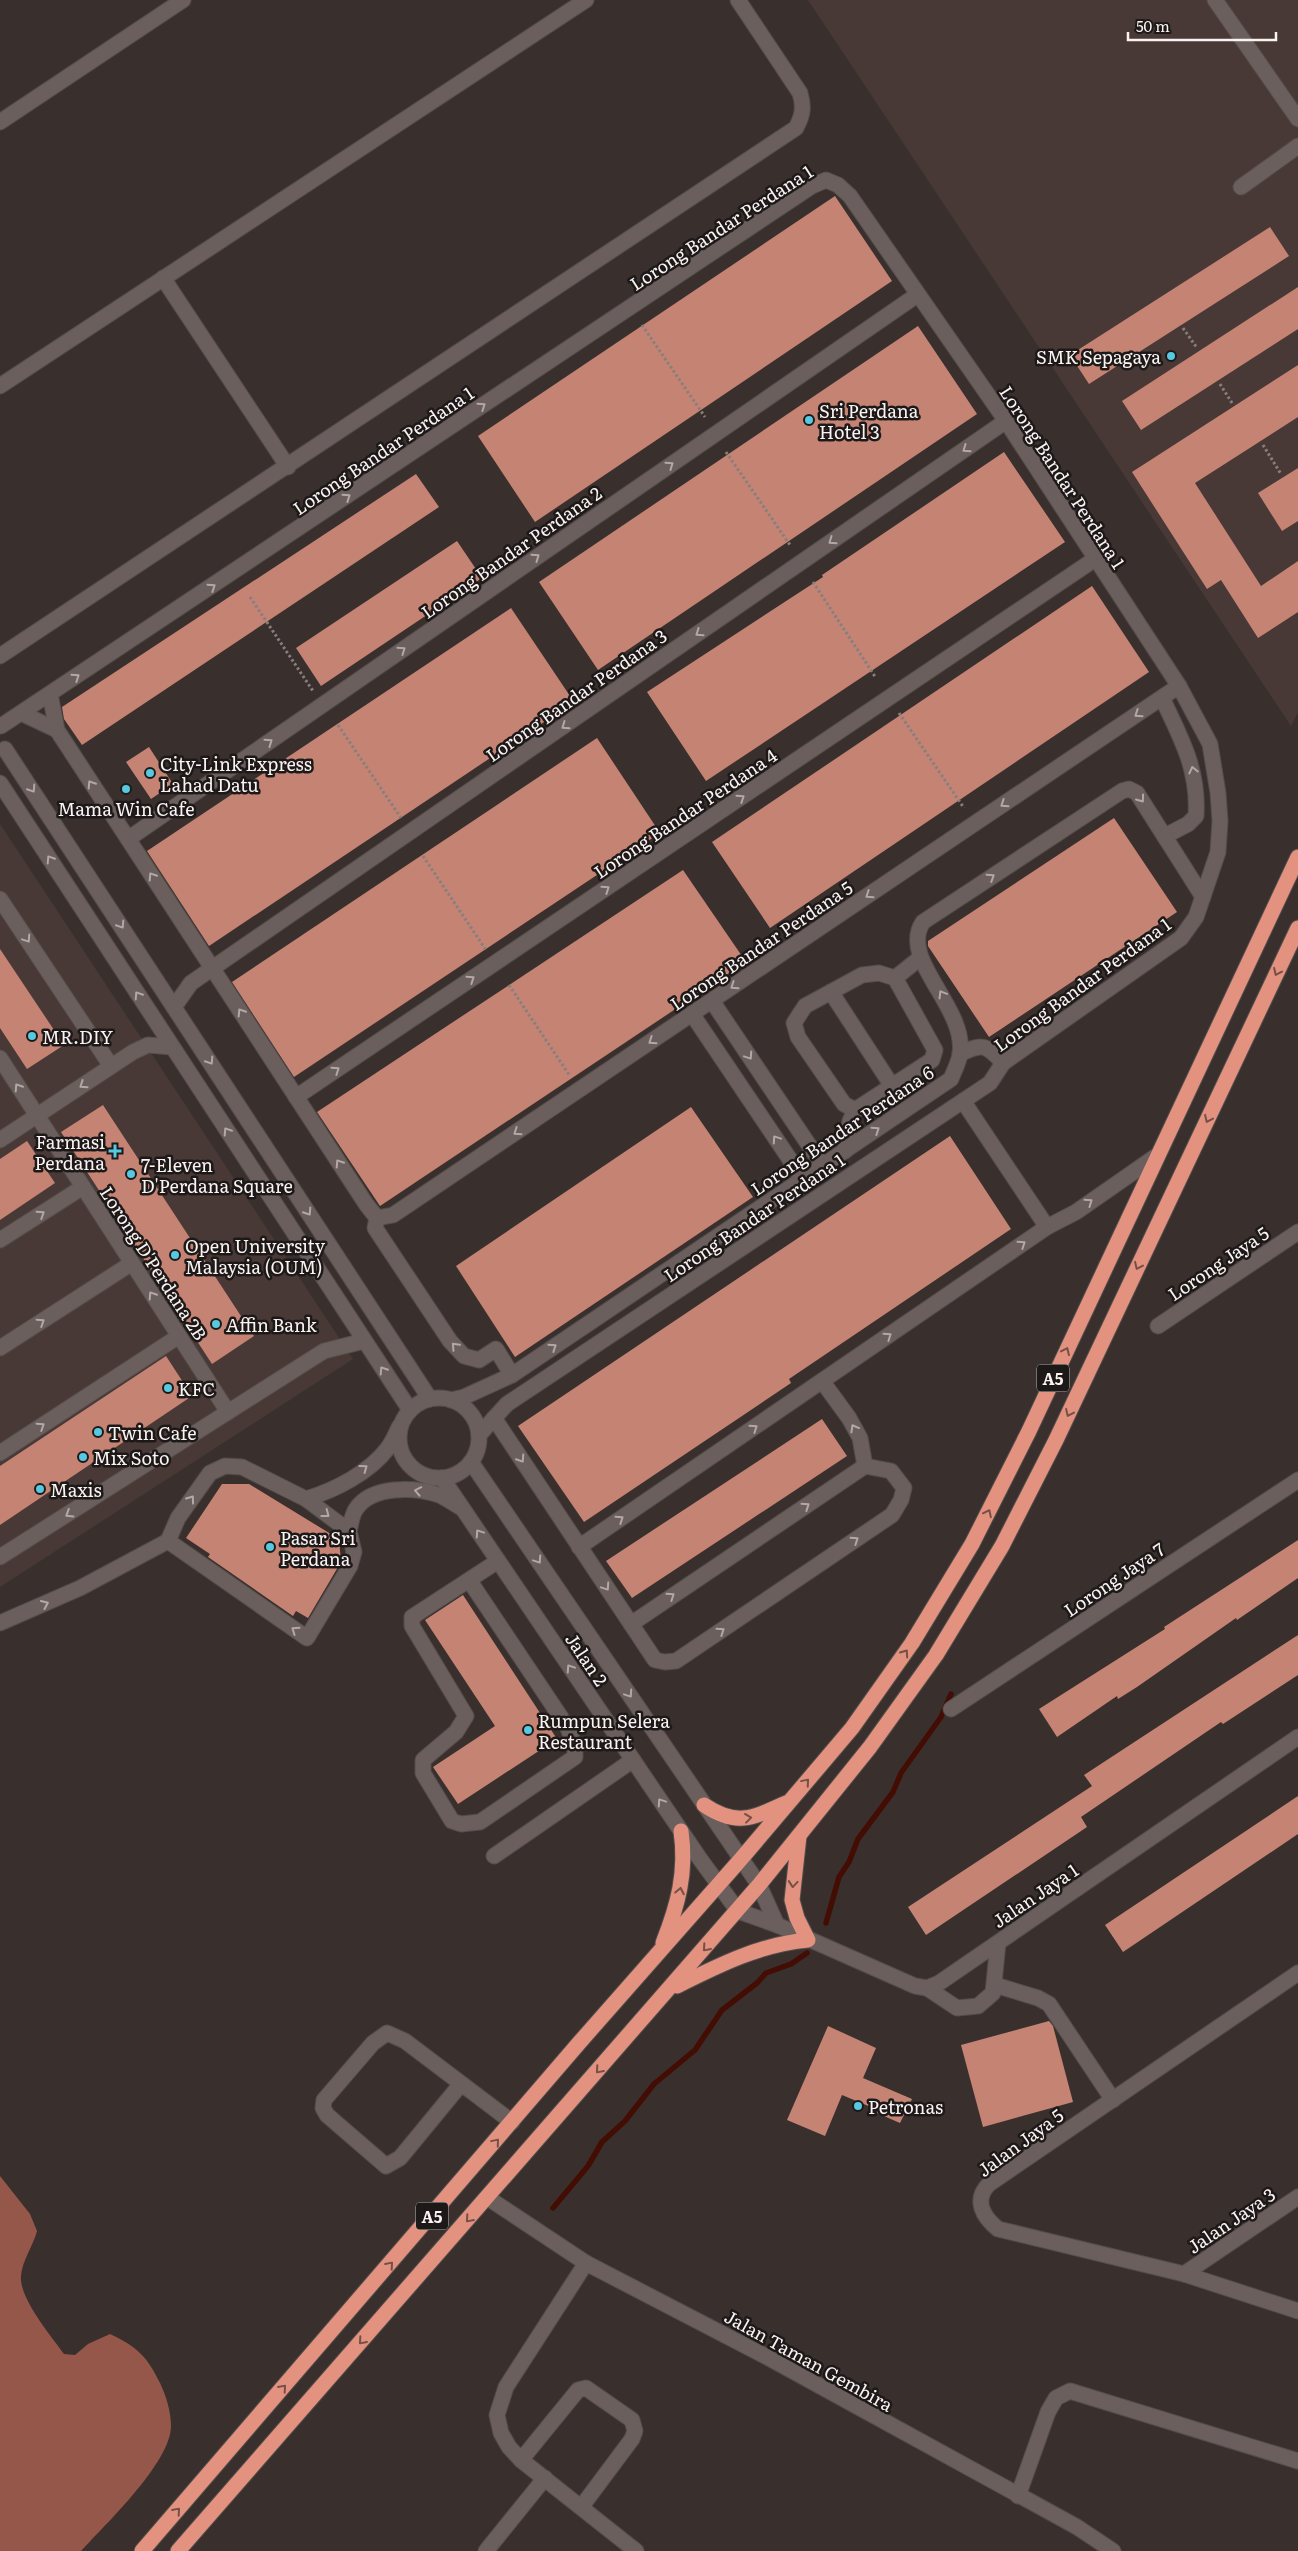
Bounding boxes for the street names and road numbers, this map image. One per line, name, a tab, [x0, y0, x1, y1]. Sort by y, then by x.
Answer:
street label: Lorong Bandar Perdana 1	[624, 158, 818, 296]
street label: Lorong Bandar Perdana 1	[287, 379, 479, 521]
street label: Lorong Bandar Perdana 1	[994, 380, 1132, 574]
street label: Lorong Bandar Perdana 2	[415, 479, 607, 625]
street label: Lorong Bandar Perdana 3	[480, 622, 672, 768]
street label: Lorong Bandar Perdana 4	[588, 741, 782, 885]
street label: Lorong Bandar Perdana 5	[664, 874, 858, 1016]
street label: Lorong Bandar Perdana 1	[988, 910, 1176, 1058]
street label: Lorong Bandar Perdana 6	[745, 1058, 939, 1202]
street label: Lorong Bandar Perdana 1	[658, 1146, 850, 1288]
street label: Lorong D'Perdana 2B	[94, 1181, 214, 1345]
street label: Lorong Jaya 5	[1162, 1219, 1274, 1307]
road number: A5	[1037, 1365, 1069, 1392]
street label: Lorong Jaya 7	[1058, 1535, 1170, 1623]
street label: Jalan 2	[559, 1627, 615, 1691]
street label: Jalan Jaya 1	[986, 1856, 1084, 1934]
street label: Jalan Jaya 5	[971, 2102, 1069, 2182]
street label: Jalan Jaya 3	[1181, 2180, 1281, 2260]
road number: A5	[416, 2202, 448, 2230]
street label: Jalan Taman Gembira	[720, 2302, 898, 2418]

